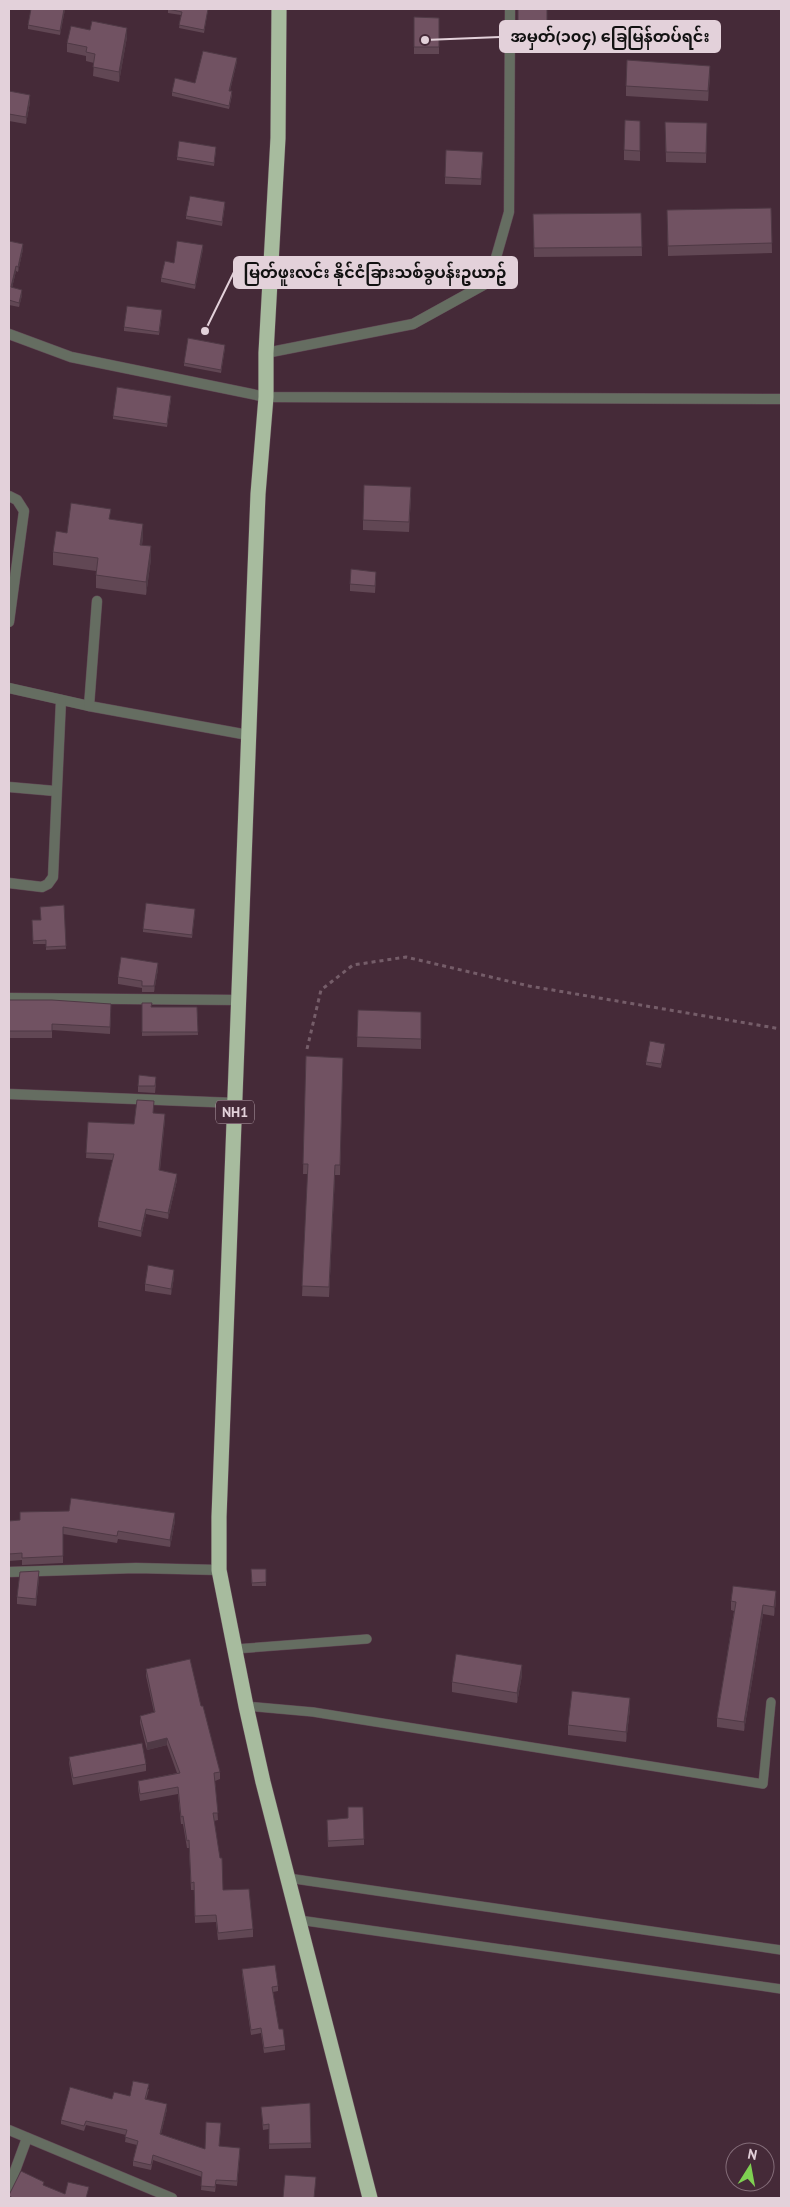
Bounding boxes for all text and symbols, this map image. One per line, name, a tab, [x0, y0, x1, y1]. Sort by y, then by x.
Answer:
callout: အမှတ်(၁၀၄) ခြေမြန်တပ်ရင်း	[500, 21, 720, 52]
text: အမှတ်(၁၀၄) ခြေမြန်တပ်ရင်း	[510, 25, 710, 50]
callout: မြတ်ဖူးလင်း နိုင်ငံခြားသစ်ခွပန်းဥယာဥ်	[234, 257, 517, 288]
text: မြတ်ဖူးလင်း နိုင်ငံခြားသစ်ခွပန်းဥယာဥ်	[244, 261, 506, 286]
road number: NH1	[216, 1100, 254, 1124]
north arrow	[725, 2142, 775, 2192]
text: N	[746, 2145, 759, 2164]

